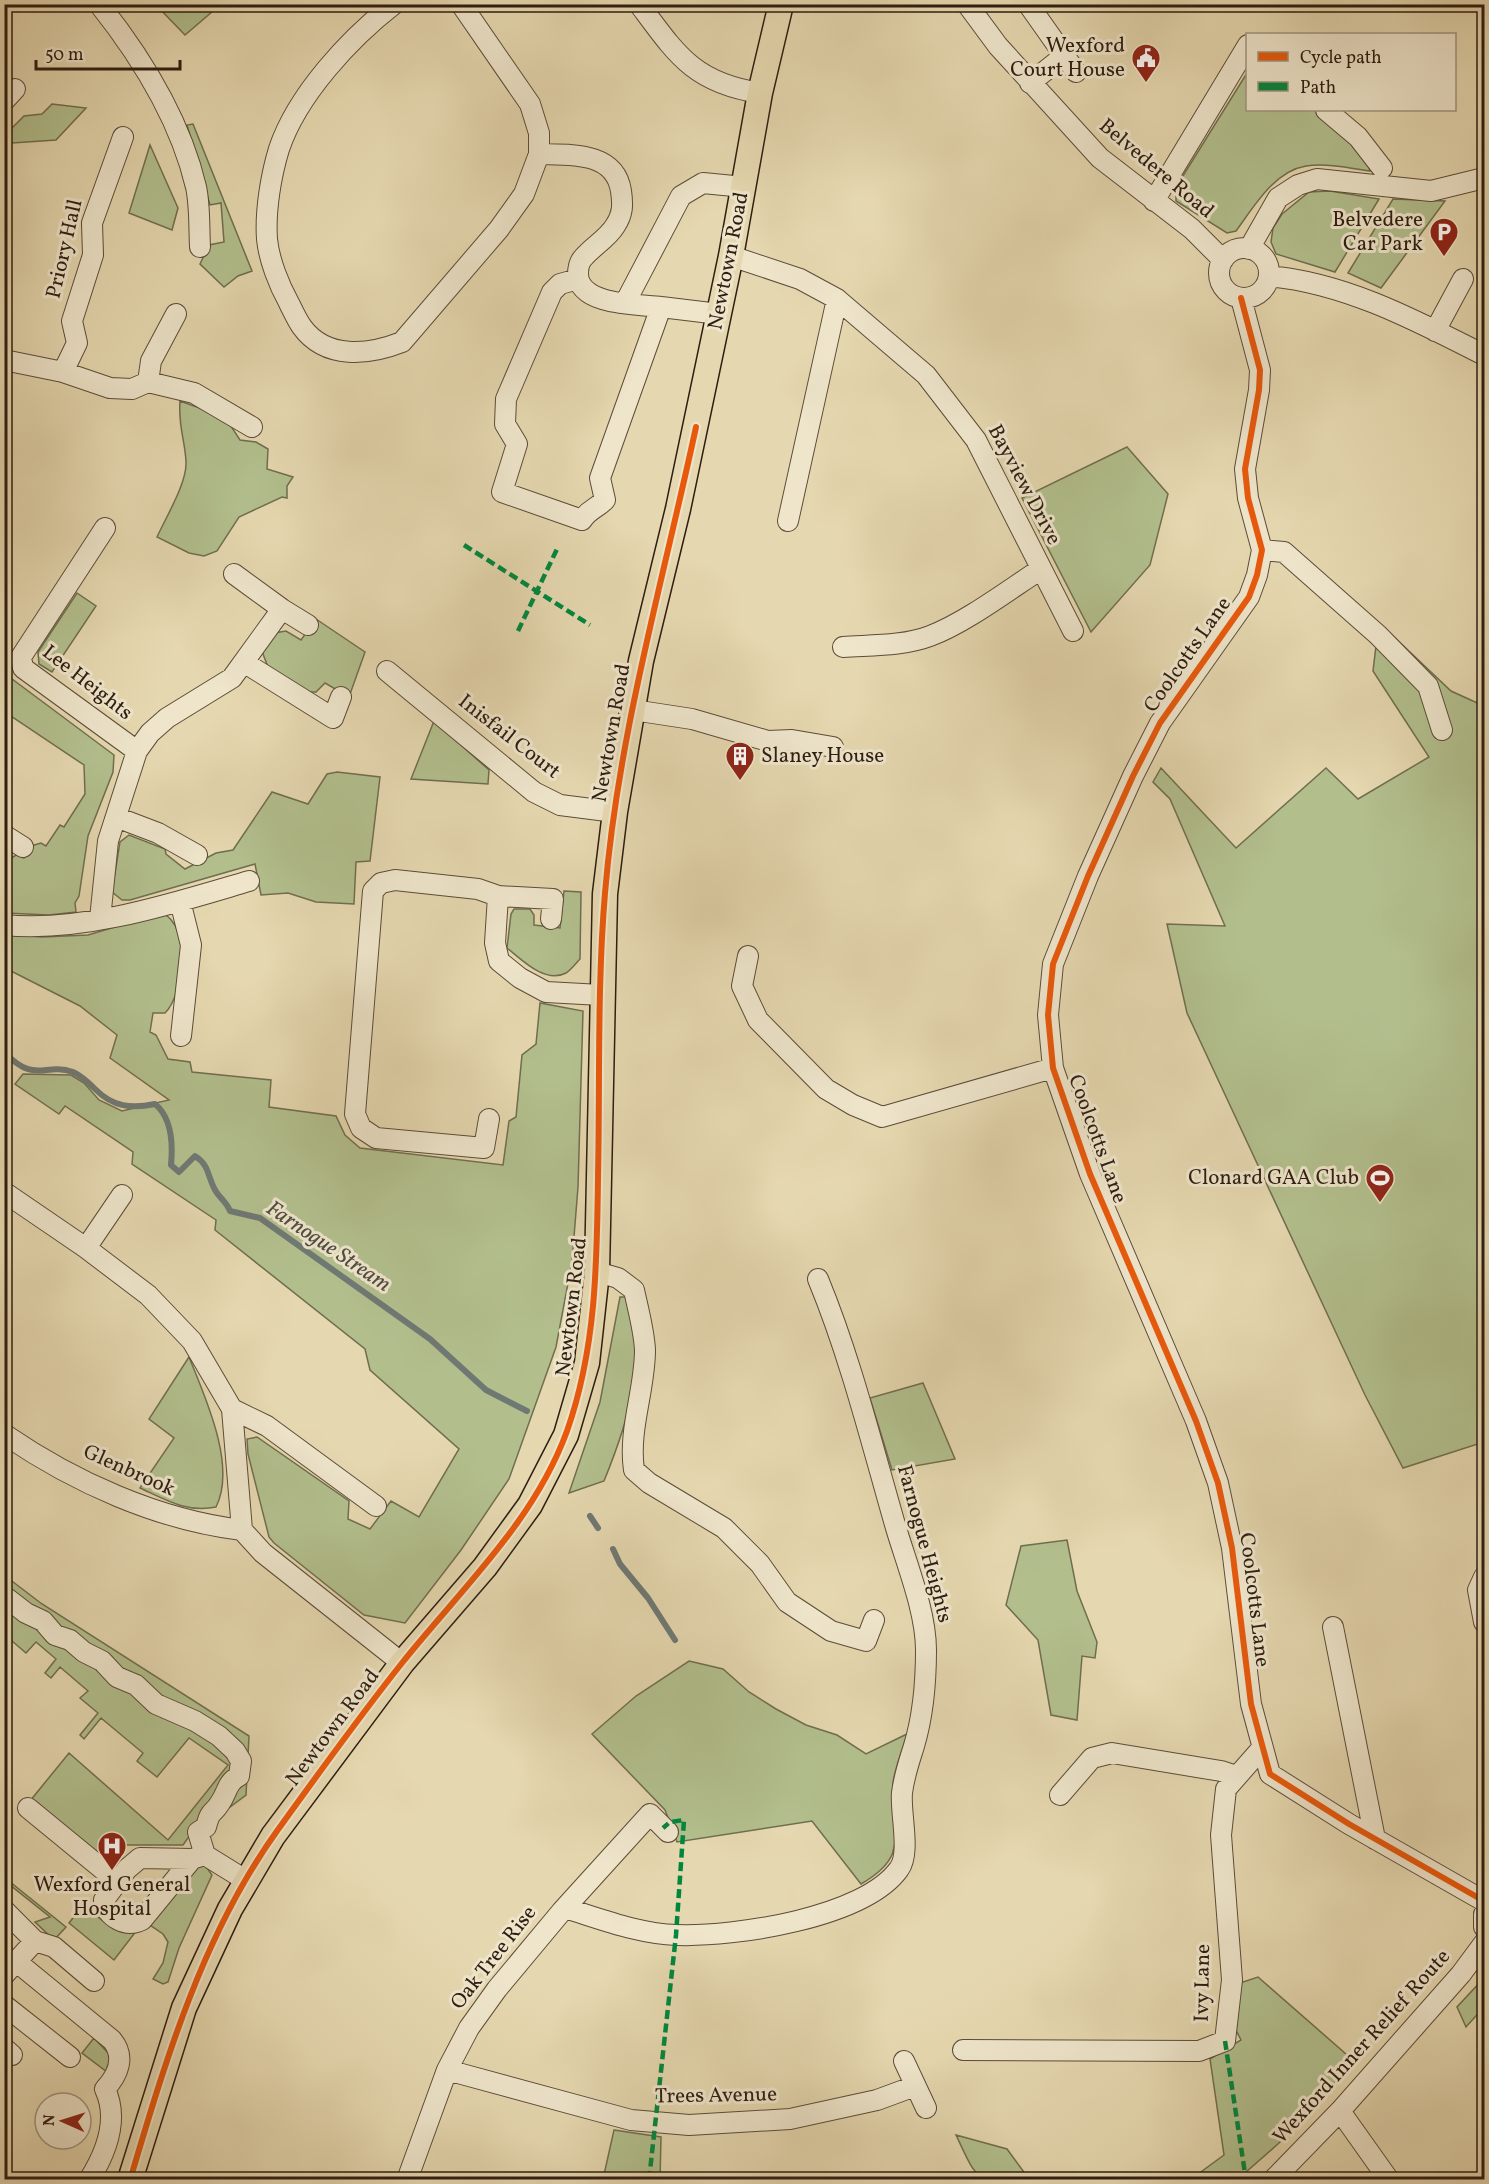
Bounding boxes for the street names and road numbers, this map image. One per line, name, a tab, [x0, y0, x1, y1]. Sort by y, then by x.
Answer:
street label: Belvedere Road	[1092, 112, 1220, 226]
street label: Newtown Road	[701, 189, 757, 333]
street label: Priory Hall	[40, 197, 90, 301]
street label: Bayview Drive	[980, 420, 1068, 550]
street label: Coolcotts Lane	[1137, 591, 1239, 719]
street label: Lee Heights	[36, 638, 138, 728]
street label: Newtown Road	[586, 661, 638, 805]
street label: Inisfail Court	[452, 688, 566, 786]
street label: Coolcotts Lane	[1060, 1071, 1134, 1207]
street label: Newtown Road	[549, 1236, 595, 1378]
street label: Glenbrook	[78, 1438, 180, 1504]
street label: Farnogue Heights	[889, 1462, 959, 1626]
street label: Coolcotts Lane	[1231, 1531, 1277, 1669]
street label: Newtown Road	[279, 1663, 387, 1793]
street label: Oak Tree Rise	[444, 1900, 544, 2016]
street label: Wexford Inner Relief Route	[1267, 1943, 1457, 2151]
street label: Ivy Lane	[1188, 1944, 1218, 2022]
street label: Trees Avenue	[655, 2080, 777, 2112]

